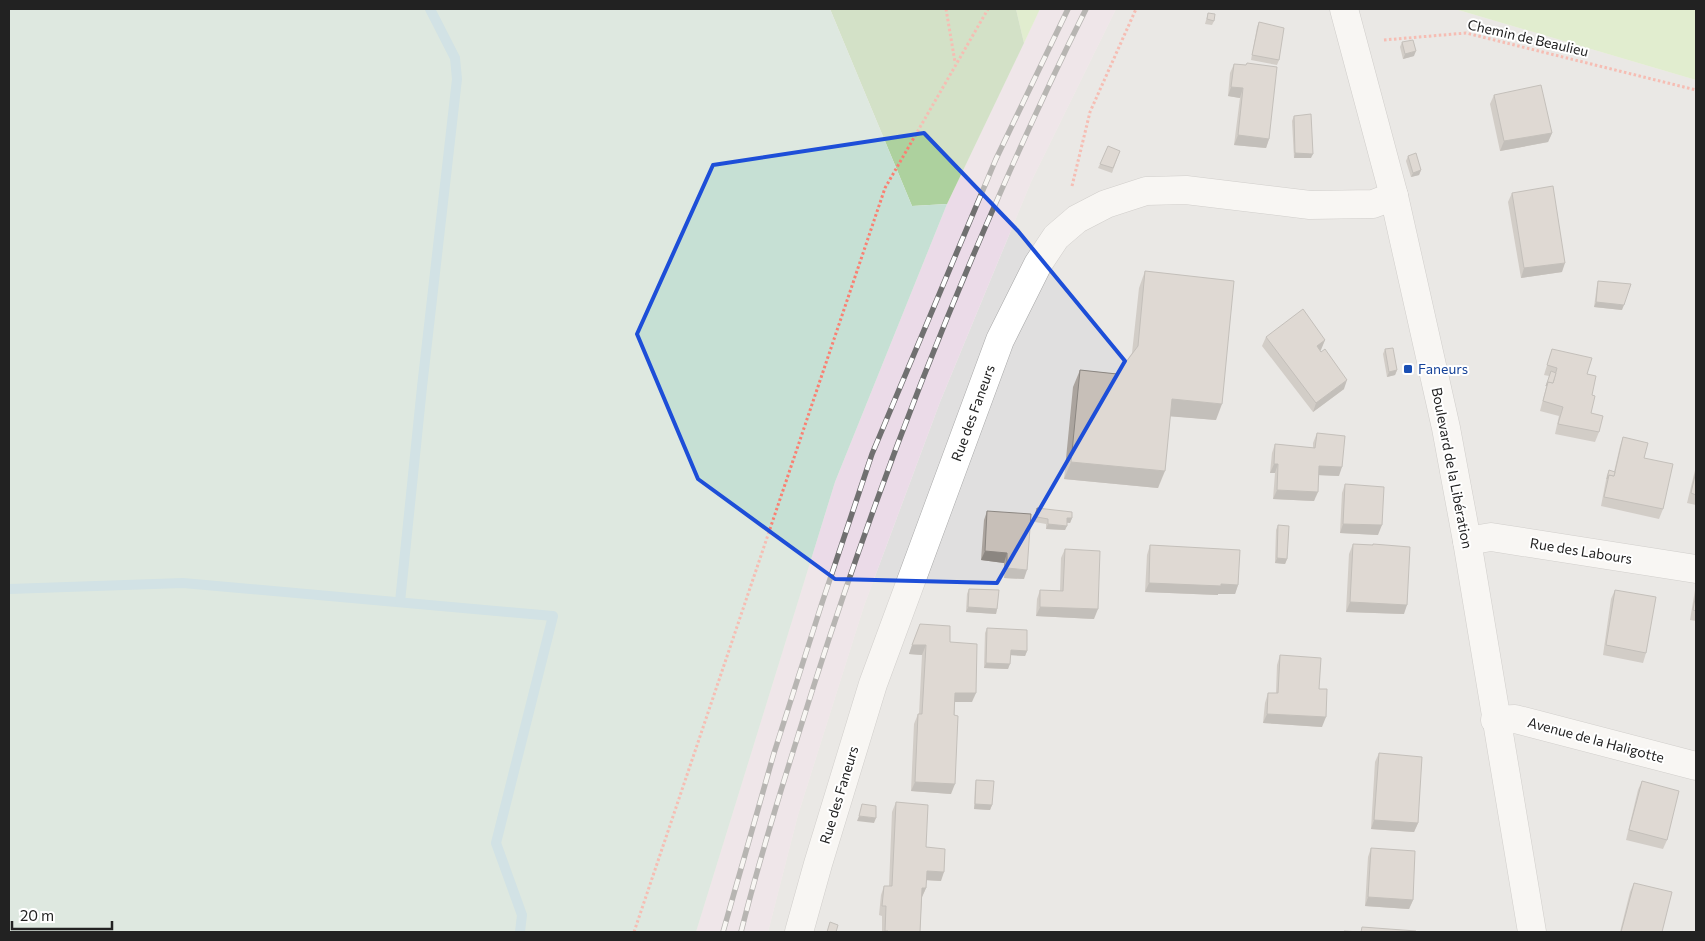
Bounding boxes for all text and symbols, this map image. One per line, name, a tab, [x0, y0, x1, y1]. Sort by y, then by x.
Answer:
street label: Chemin de Beaulieu	[1466, 15, 1590, 60]
place label: Faneurs	[1418, 360, 1468, 377]
street label: Rue des Faneurs	[947, 362, 998, 464]
marker: Faneurs	[1402, 363, 1414, 375]
street label: Boulevard de la Libération	[1429, 386, 1476, 550]
street label: Rue des Labours	[1529, 534, 1633, 567]
street label: Avenue de la Haligotte	[1526, 713, 1666, 766]
street label: Rue des Faneurs	[816, 744, 862, 846]
scale bar	[12, 898, 112, 930]
text: 20 m	[20, 906, 54, 924]

